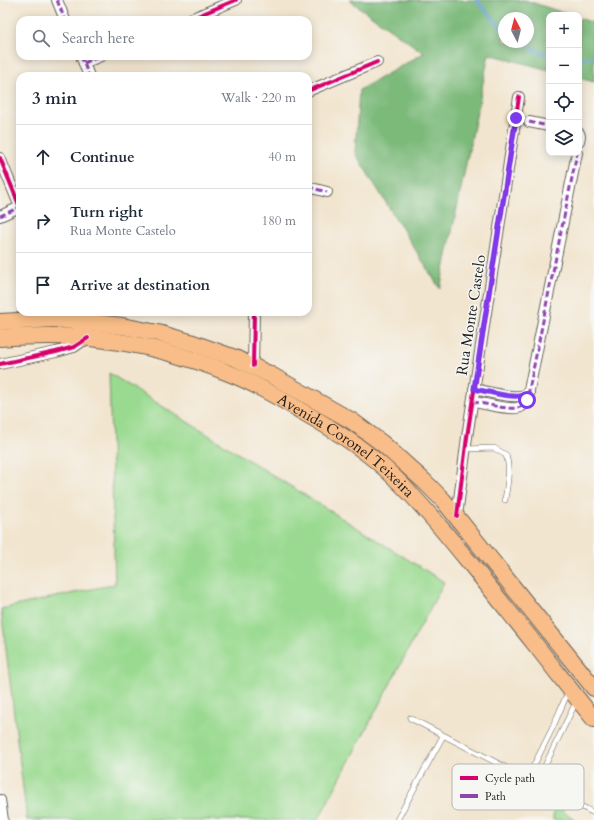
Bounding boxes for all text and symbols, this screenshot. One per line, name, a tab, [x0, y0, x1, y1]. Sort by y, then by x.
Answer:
north arrow	[498, 12, 534, 48]
map controls	[546, 12, 582, 156]
button: +	[546, 12, 582, 48]
search box	[16, 16, 312, 60]
icon: search	[30, 27, 52, 49]
text: Search here	[62, 28, 135, 48]
button: −	[546, 48, 582, 84]
button: locate	[546, 84, 582, 120]
text: 3 min	[32, 87, 77, 110]
text: Walk · 220 m	[221, 89, 296, 107]
route end	[507, 109, 525, 127]
button: layers	[546, 120, 582, 156]
icon: ahead	[32, 146, 54, 168]
text: Continue	[70, 147, 135, 167]
text: 40 m	[268, 148, 296, 166]
text: Turn right	[70, 202, 143, 222]
icon: right	[32, 210, 54, 232]
text: 180 m	[262, 212, 296, 230]
text: Rua Monte Castelo	[70, 222, 176, 240]
street label: Rua Monte Castelo	[452, 253, 490, 377]
icon: arrive	[32, 274, 54, 296]
text: Arrive at destination	[70, 275, 210, 295]
street label: Avenida Coronel Teixeira	[274, 389, 419, 502]
route start	[518, 391, 536, 409]
legend	[452, 764, 584, 810]
text: Cycle path	[485, 771, 535, 786]
text: Path	[485, 789, 506, 804]

